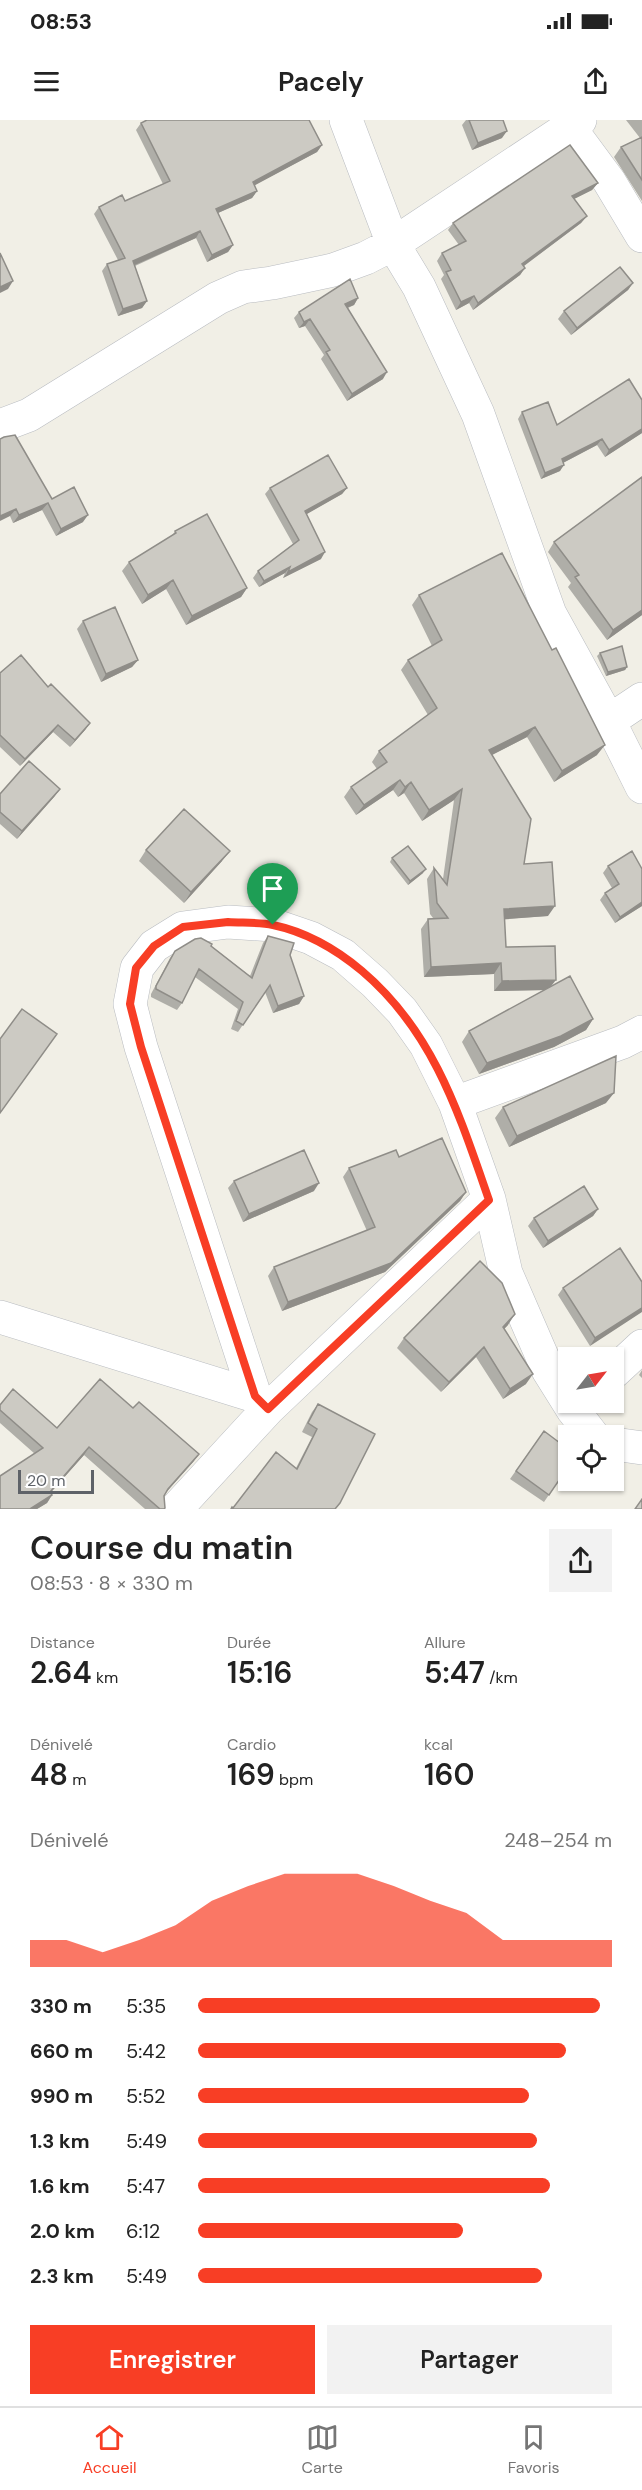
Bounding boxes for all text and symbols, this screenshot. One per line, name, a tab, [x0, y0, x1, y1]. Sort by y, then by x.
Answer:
text: 08:53	[30, 7, 92, 36]
text: Pacely	[278, 64, 364, 99]
icon: menu	[30, 65, 63, 98]
icon: share	[579, 65, 612, 98]
pin	[247, 863, 298, 925]
icon: arrive	[256, 872, 289, 905]
north arrow	[558, 1347, 624, 1413]
map controls	[558, 1347, 624, 1491]
button: locate	[558, 1425, 624, 1491]
scale bar	[18, 1467, 94, 1494]
text: 20 m	[27, 1470, 66, 1491]
text: Course du matin	[30, 1526, 293, 1569]
button: share	[549, 1529, 612, 1592]
text: 08:53 · 8 × 330 m	[30, 1570, 193, 1596]
text: Distance	[30, 1632, 95, 1653]
text: Durée	[227, 1632, 271, 1653]
text: Allure	[424, 1632, 466, 1653]
text: 2.64	[30, 1653, 92, 1692]
text: 15:16	[227, 1653, 293, 1692]
text: 5:47	[424, 1653, 485, 1692]
text: km	[92, 1667, 118, 1688]
text: /km	[485, 1667, 518, 1688]
text: Dénivelé	[30, 1734, 93, 1755]
text: Cardio	[227, 1734, 276, 1755]
text: kcal	[424, 1734, 453, 1755]
text: 48	[30, 1755, 68, 1794]
text: 169	[227, 1755, 275, 1794]
text: 160	[424, 1755, 474, 1794]
text: m	[68, 1769, 86, 1790]
text: bpm	[275, 1769, 313, 1790]
text: Dénivelé	[30, 1827, 109, 1853]
text: 248–254 m	[504, 1827, 612, 1853]
text: 330 m	[30, 1993, 92, 2019]
text: 5:35	[126, 1993, 166, 2019]
text: 660 m	[30, 2038, 93, 2064]
text: 5:42	[126, 2038, 166, 2064]
text: 990 m	[30, 2083, 93, 2109]
text: 5:52	[126, 2083, 166, 2109]
text: 1.3 km	[30, 2128, 89, 2154]
text: 5:49	[126, 2128, 167, 2154]
text: 1.6 km	[30, 2173, 89, 2199]
text: 5:47	[126, 2173, 165, 2199]
text: 2.0 km	[30, 2218, 95, 2244]
text: 6:12	[126, 2218, 160, 2244]
text: 2.3 km	[30, 2263, 94, 2289]
text: 5:49	[126, 2263, 167, 2289]
button: Enregistrer	[30, 2325, 315, 2394]
button: Partager	[327, 2325, 612, 2394]
tab: Accueil	[82, 2421, 137, 2478]
tab: Carte	[302, 2421, 343, 2478]
tab: Favoris	[508, 2421, 560, 2478]

